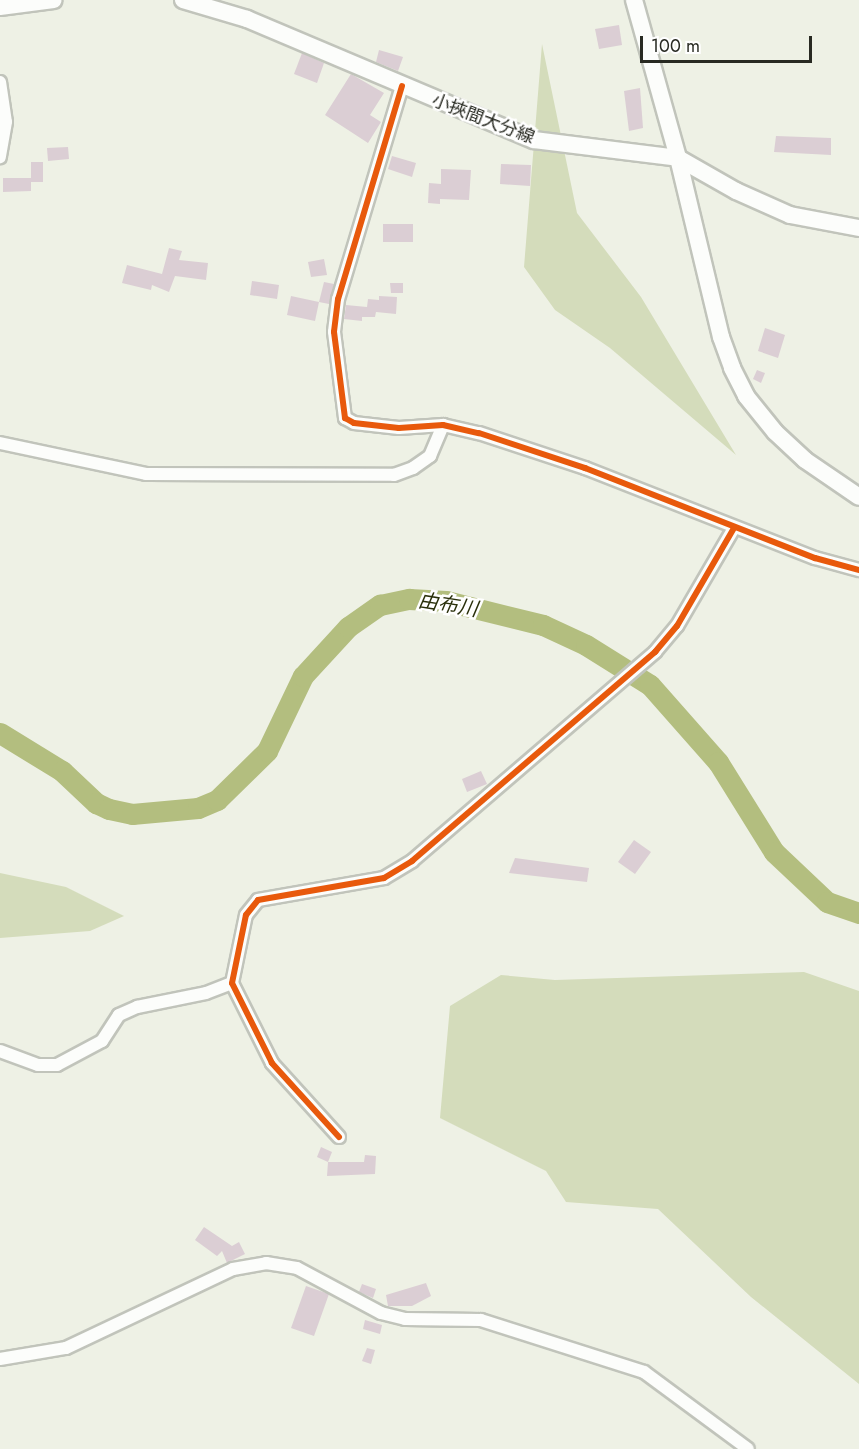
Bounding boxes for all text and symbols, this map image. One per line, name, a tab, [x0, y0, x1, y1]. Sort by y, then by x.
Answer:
scale bar	[643, 24, 816, 62]
text: 100 m	[651, 33, 700, 59]
street label: 小挾間大分線	[429, 90, 537, 148]
water label: 由布川	[416, 588, 480, 622]

